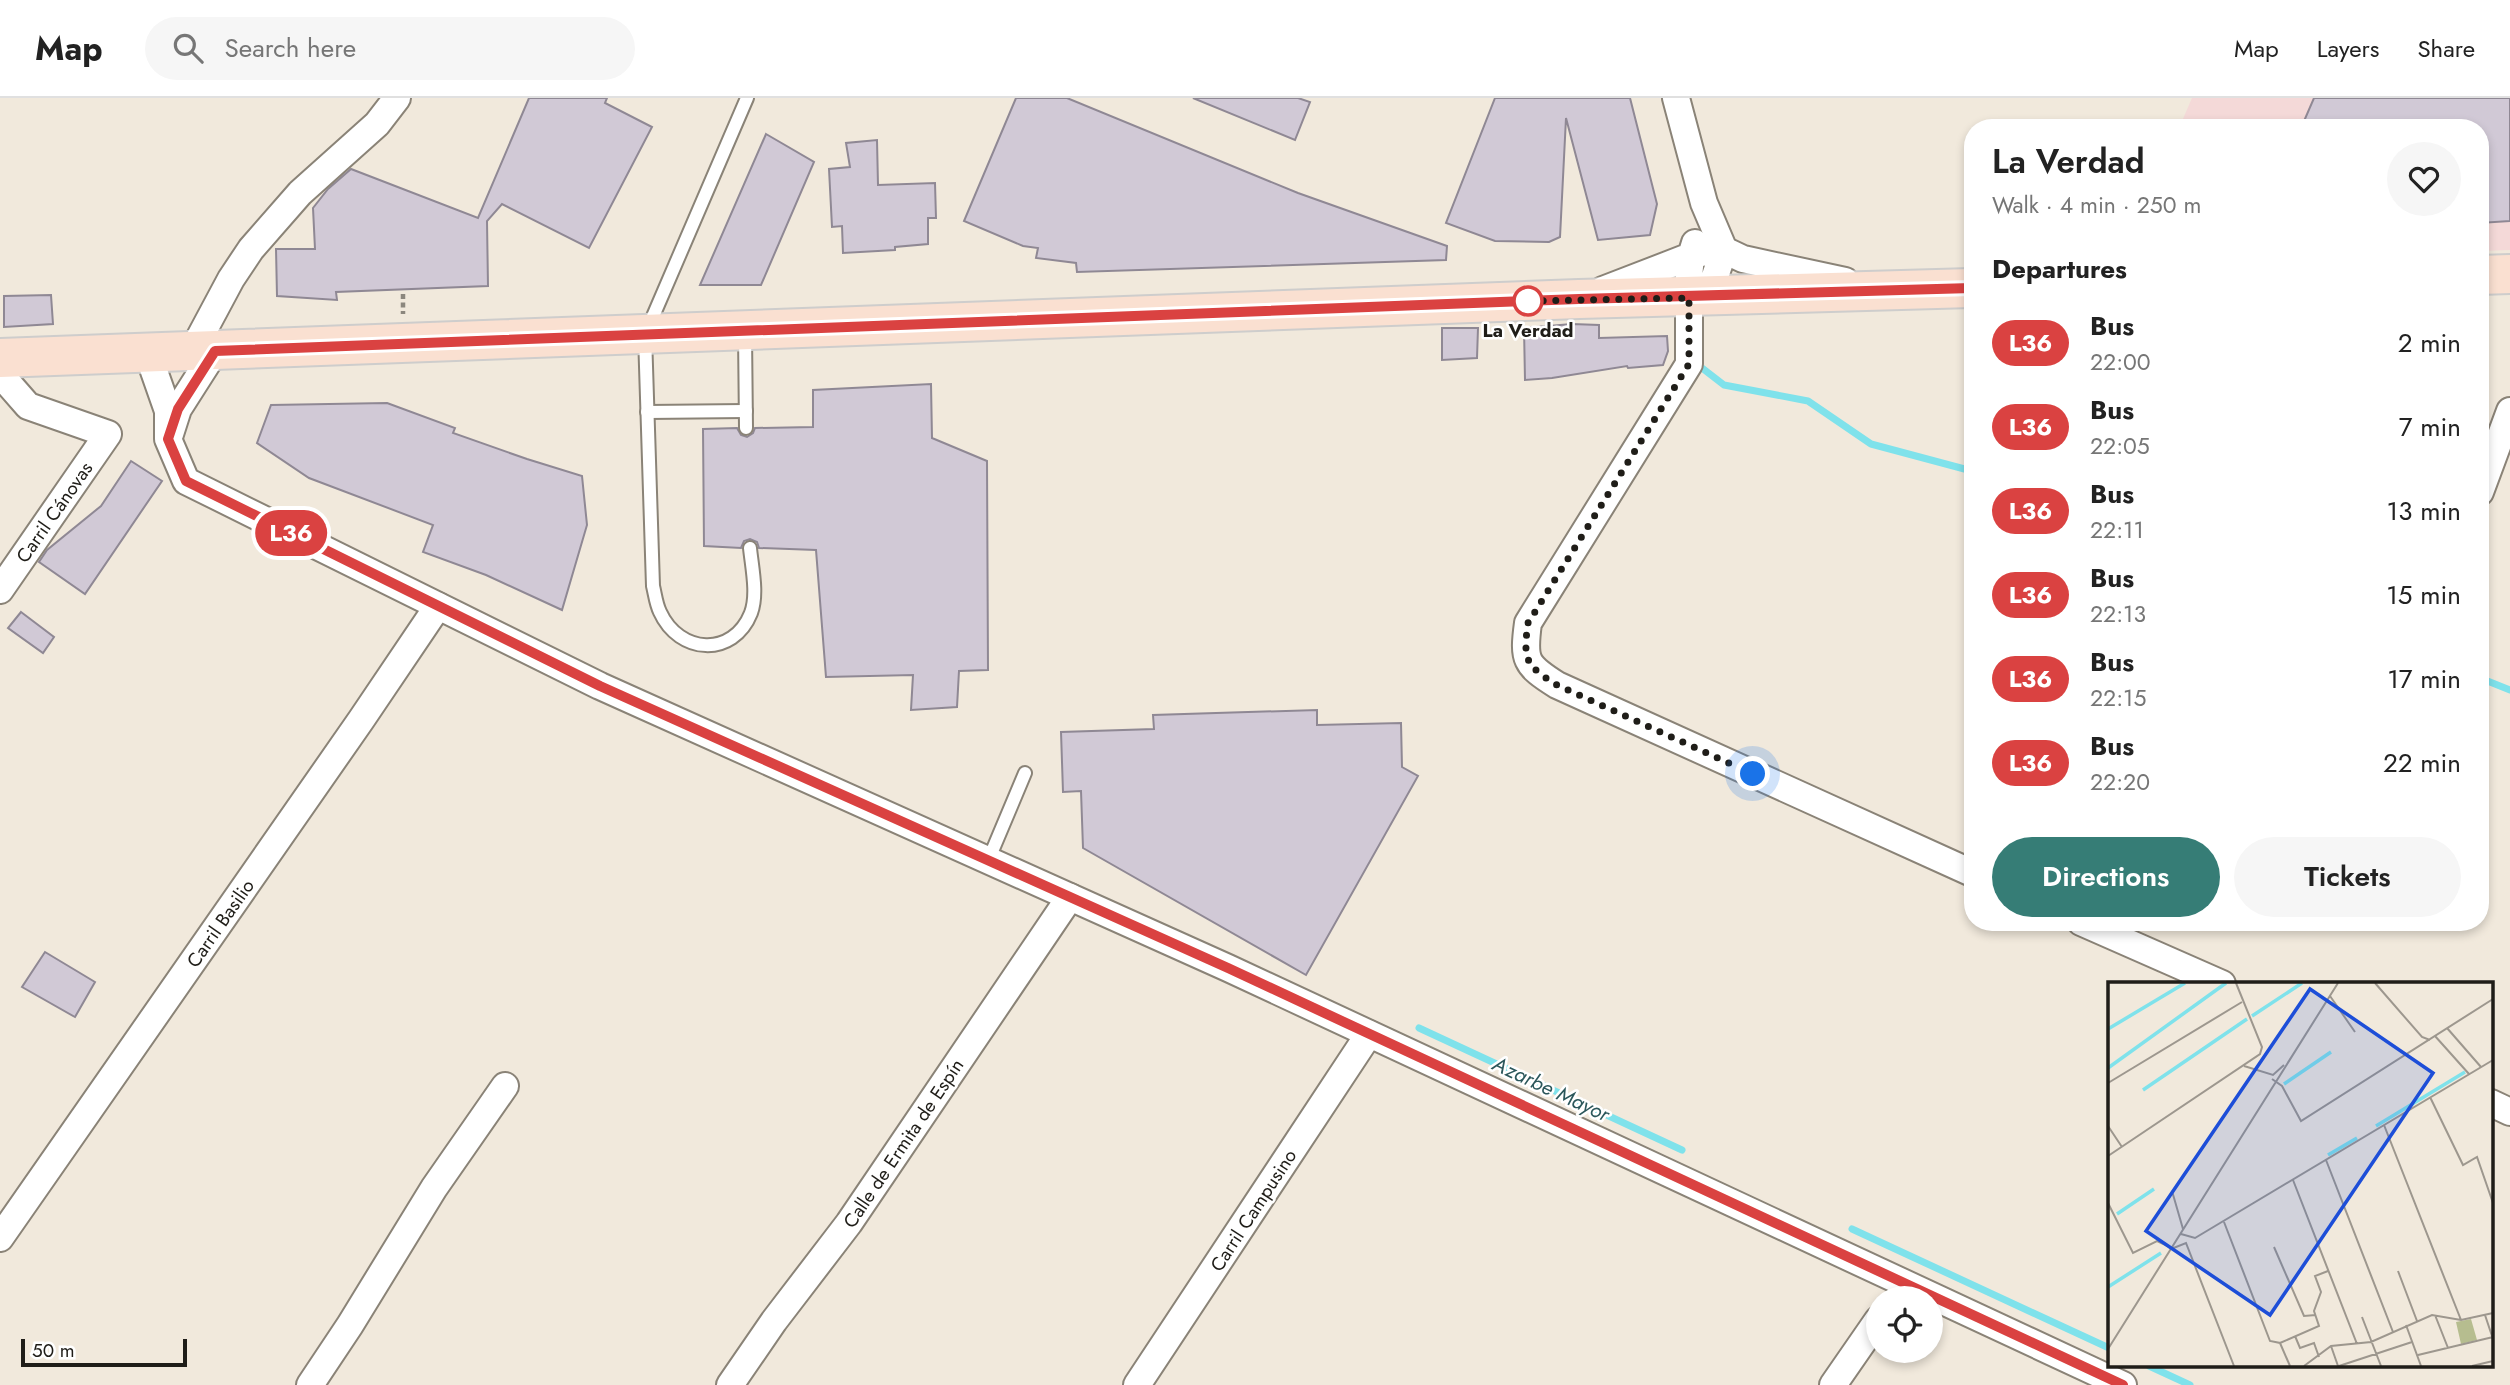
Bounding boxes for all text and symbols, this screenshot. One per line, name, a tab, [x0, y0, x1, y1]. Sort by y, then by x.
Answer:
search box	[145, 17, 635, 80]
text: Map	[35, 25, 103, 72]
icon: search	[169, 29, 207, 67]
text: Search here	[225, 29, 356, 67]
text: Map	[2234, 31, 2279, 66]
text: Layers	[2317, 31, 2379, 66]
text: Share	[2417, 31, 2475, 66]
text: La Verdad	[1992, 138, 2145, 185]
button: heart	[2387, 142, 2461, 216]
text: Walk · 4 min · 250 m	[1992, 188, 2201, 222]
text: Departures	[1992, 250, 2127, 288]
marker: La Verdad	[1513, 286, 1543, 316]
text: Bus	[2090, 307, 2134, 345]
place label: La Verdad	[1483, 317, 1573, 344]
text: 2 min	[2398, 324, 2461, 362]
text: L36	[2009, 325, 2052, 360]
text: 22:00	[2090, 345, 2151, 379]
text: Bus	[2090, 391, 2134, 429]
text: 7 min	[2399, 408, 2461, 446]
text: L36	[2009, 409, 2052, 444]
text: 22:05	[2090, 429, 2150, 463]
street label: Carril Cánovas	[10, 456, 99, 568]
text: Bus	[2090, 475, 2134, 513]
text: 13 min	[2387, 492, 2461, 530]
text: L36	[2009, 493, 2052, 528]
line badge: L36	[251, 510, 331, 556]
text: 22:11	[2090, 513, 2144, 547]
text: L36	[269, 515, 313, 550]
text: Bus	[2090, 559, 2134, 597]
text: 15 min	[2386, 576, 2461, 614]
text: L36	[2009, 577, 2052, 612]
text: 22:13	[2090, 597, 2146, 631]
text: Bus	[2090, 643, 2134, 681]
text: 17 min	[2387, 660, 2461, 698]
text: L36	[2009, 661, 2052, 696]
text: 22:15	[2090, 681, 2146, 715]
text: Bus	[2090, 727, 2134, 765]
text: 22 min	[2383, 744, 2461, 782]
text: L36	[2009, 745, 2052, 780]
your location	[1735, 756, 1770, 791]
text: 22:20	[2090, 765, 2150, 799]
button: Directions	[1992, 837, 2220, 917]
button: Tickets	[2234, 837, 2461, 917]
street label: Carril Basilio	[180, 874, 261, 973]
inset map	[2108, 982, 2492, 1368]
water label: Azarbe Mayor	[1487, 1048, 1615, 1130]
street label: Calle de Ermita de Espín	[837, 1053, 970, 1233]
street label: Carril Campusino	[1204, 1144, 1303, 1277]
map controls	[1866, 1286, 1943, 1363]
button: locate	[1866, 1286, 1943, 1363]
scale bar	[21, 1336, 187, 1368]
text: 50 m	[32, 1337, 75, 1364]

